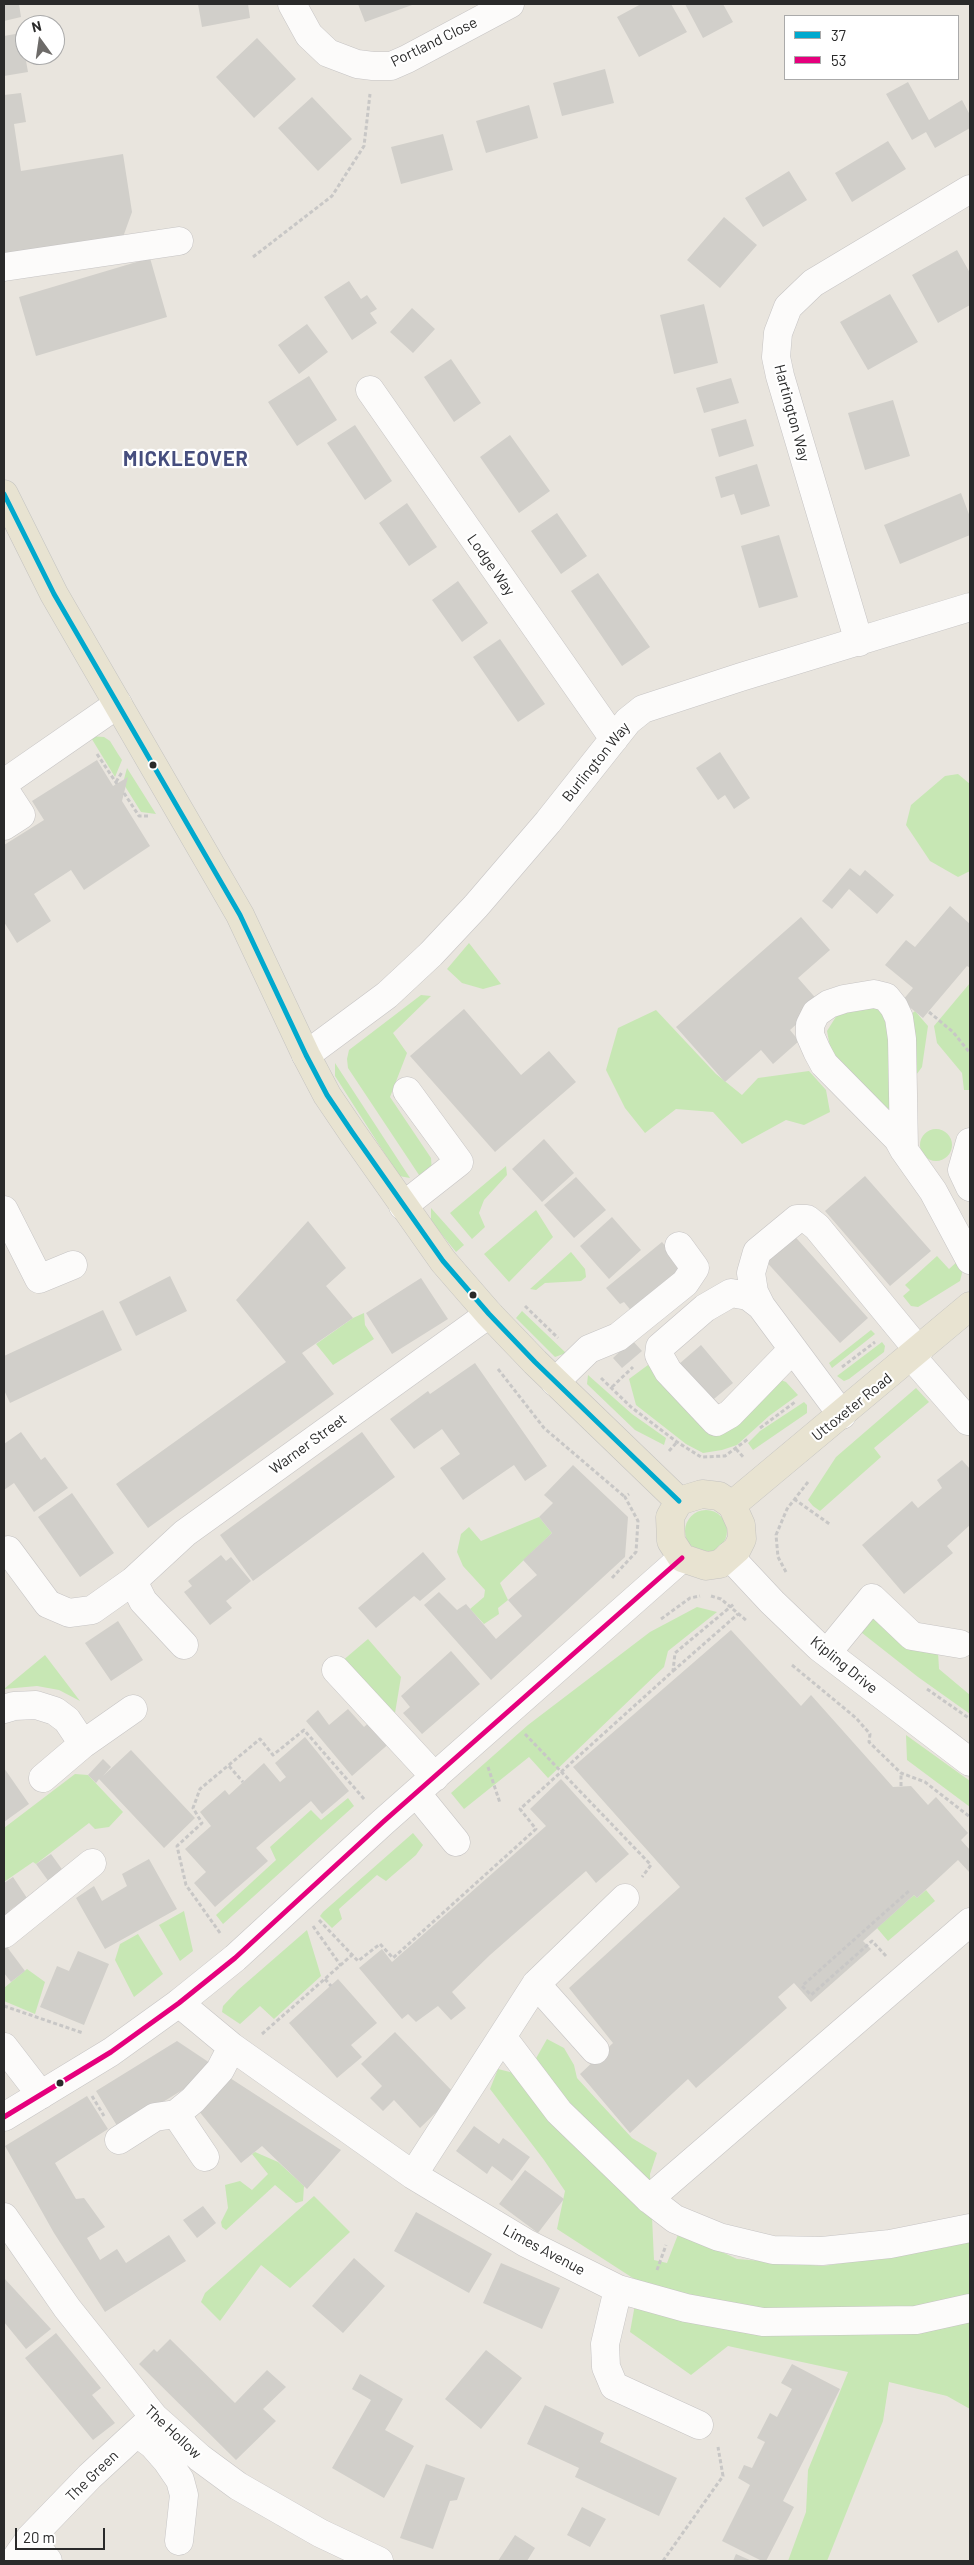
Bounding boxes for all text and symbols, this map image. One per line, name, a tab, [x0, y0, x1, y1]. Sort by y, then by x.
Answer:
street label: Portland Close	[388, 13, 480, 71]
north arrow	[15, 15, 65, 65]
legend	[784, 15, 959, 80]
text: N	[30, 17, 43, 35]
text: 37	[831, 26, 846, 44]
text: 53	[831, 51, 846, 69]
street label: Hartington Way	[770, 362, 814, 464]
district label: MICKLEOVER	[122, 447, 250, 471]
street label: Lodge Way	[463, 531, 519, 599]
street label: Burlington Way	[558, 718, 634, 806]
unlabelled marker	[148, 760, 158, 770]
unlabelled marker	[468, 1290, 478, 1300]
street label: Uttoxeter Road	[808, 1369, 896, 1445]
street label: Warner Street	[266, 1410, 350, 1478]
street label: Kipling Drive	[807, 1632, 881, 1698]
unlabelled marker	[55, 2078, 65, 2088]
street label: Limes Avenue	[500, 2221, 588, 2279]
street label: The Hollow	[141, 2401, 205, 2463]
street label: The Green	[62, 2447, 122, 2505]
scale bar	[18, 2518, 108, 2550]
text: 20 m	[23, 2528, 55, 2546]

